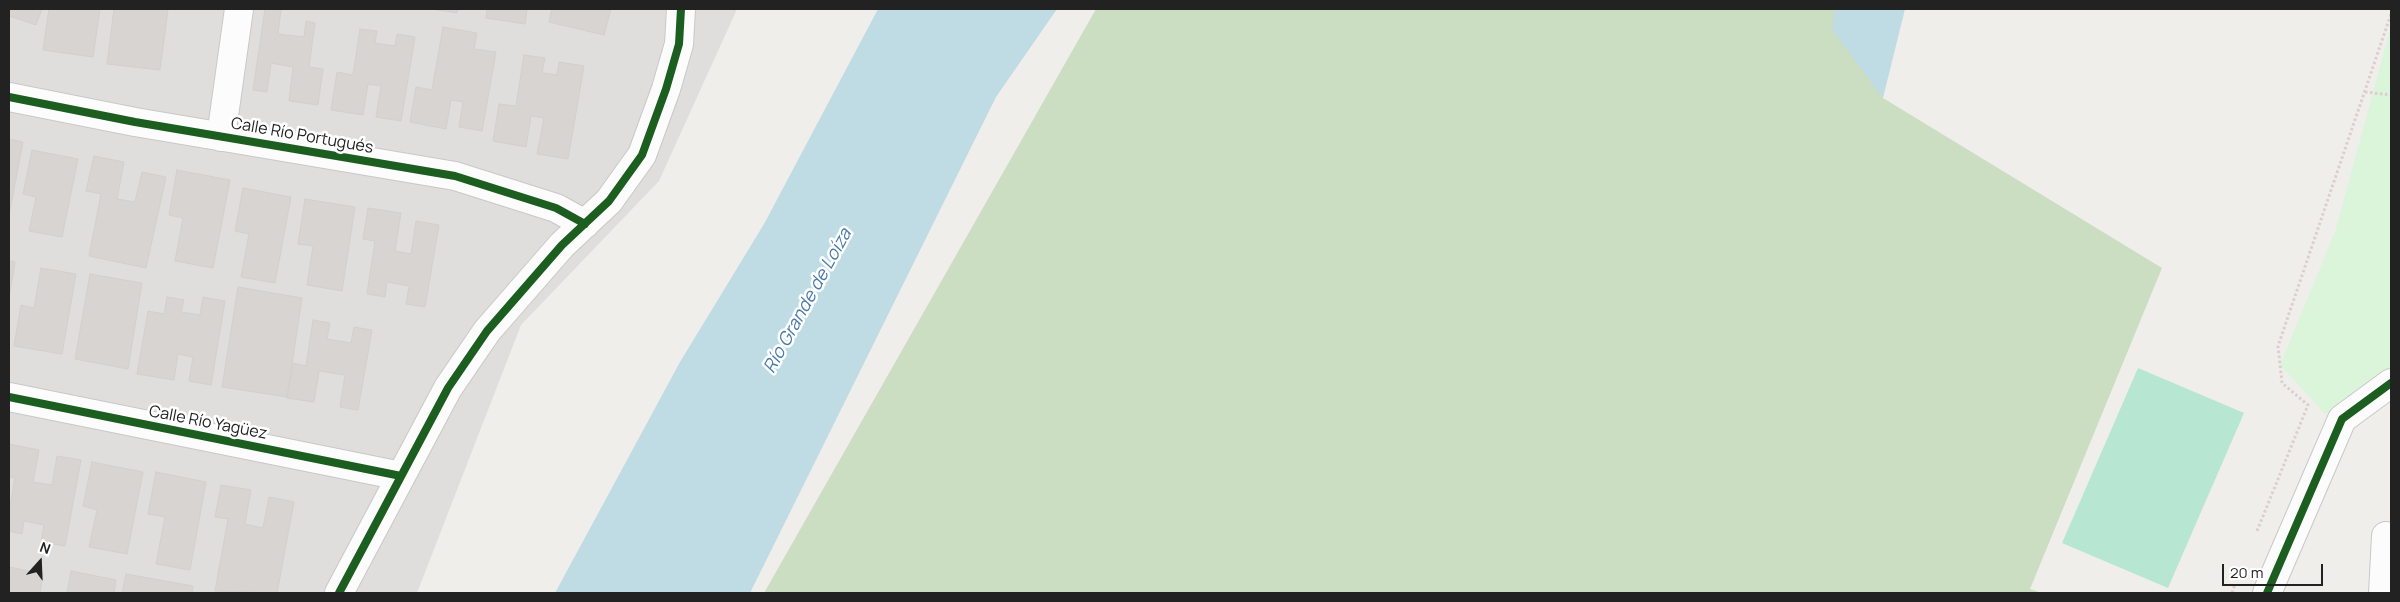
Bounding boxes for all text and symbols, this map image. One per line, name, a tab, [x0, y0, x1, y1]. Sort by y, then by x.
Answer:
street label: Calle Río Portugués	[229, 114, 375, 158]
water label: Río Grande de Loíza	[759, 225, 857, 377]
street label: Calle Río Yagüez	[147, 402, 269, 444]
north arrow	[15, 537, 65, 587]
text: N	[37, 537, 53, 558]
scale bar	[2225, 554, 2326, 586]
text: 20 m	[2230, 562, 2263, 583]

